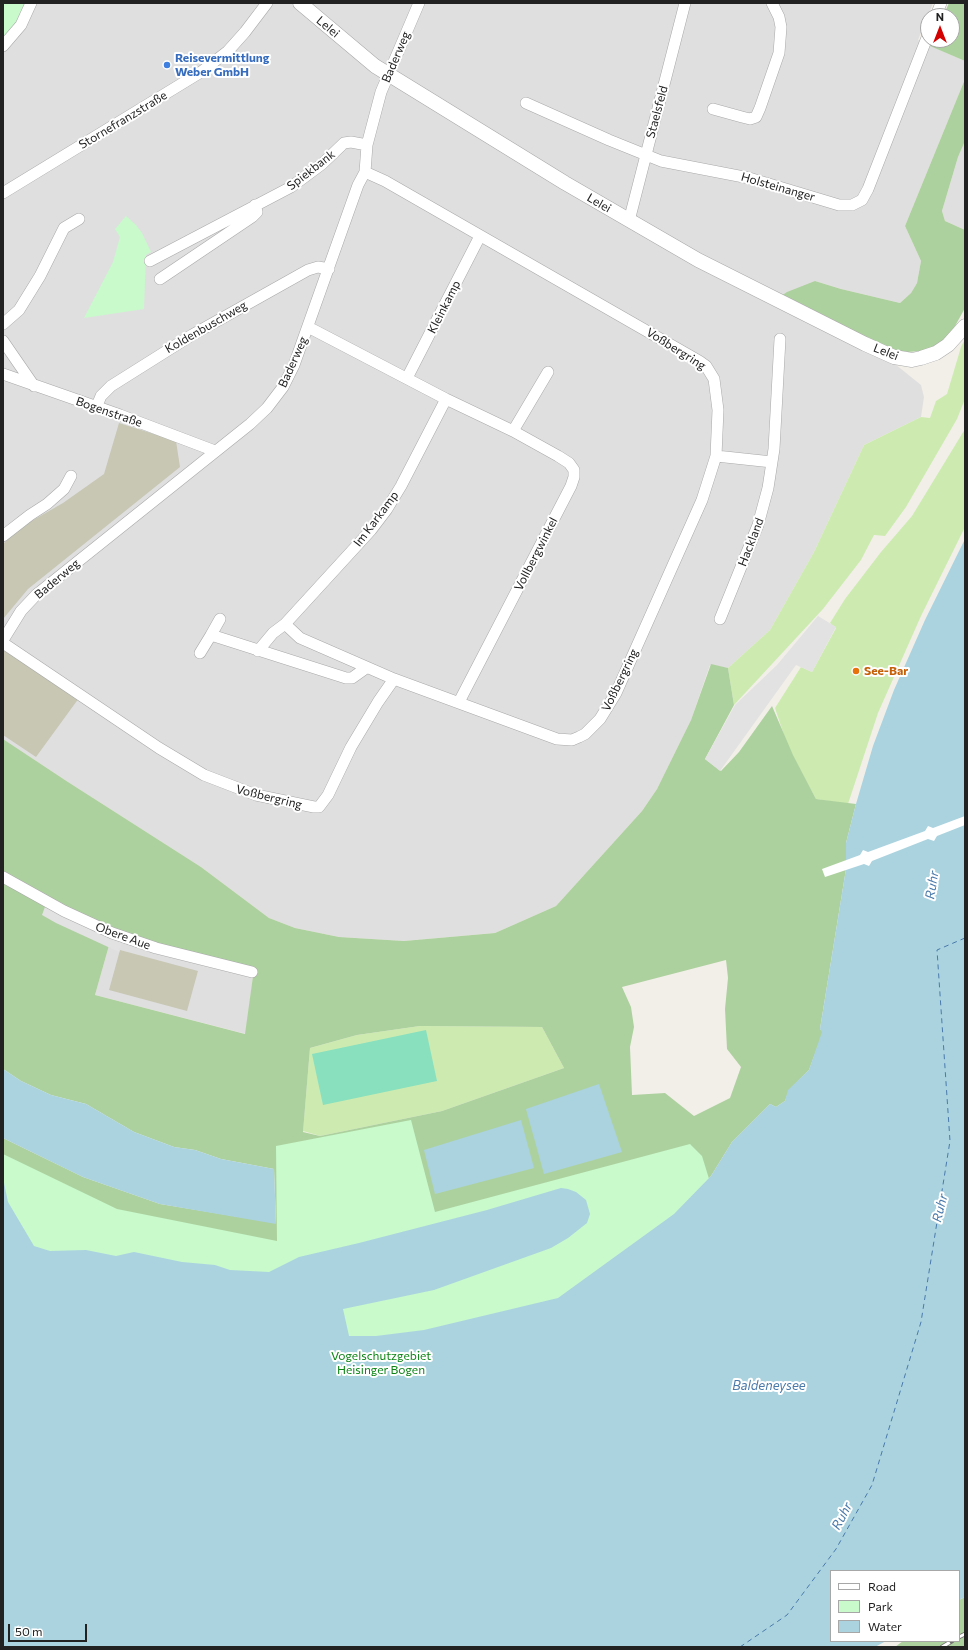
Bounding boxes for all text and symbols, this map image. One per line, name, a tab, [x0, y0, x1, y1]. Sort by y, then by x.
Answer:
north arrow	[920, 8, 960, 48]
text: N	[936, 10, 944, 23]
street label: Lelei	[314, 13, 342, 41]
street label: Baderweg	[379, 29, 413, 85]
place label: Reisevermittlung Weber GmbH	[175, 51, 269, 79]
marker: Reisevermittlung Weber GmbH	[162, 60, 172, 70]
street label: Staelsfeld	[643, 84, 671, 140]
street label: Stornefranzstraße	[76, 88, 170, 152]
street label: Spiekbank	[284, 147, 338, 193]
street label: Holsteinanger	[739, 170, 817, 204]
street label: Lelei	[584, 190, 614, 216]
street label: Kleinkamp	[424, 278, 464, 336]
street label: Koldenbuschweg	[163, 298, 249, 356]
street label: Voßbergring	[643, 325, 709, 373]
street label: Baderweg	[275, 334, 311, 390]
street label: Lelei	[871, 341, 901, 363]
street label: Bogenstraße	[74, 394, 144, 430]
street label: Im Karkamp	[351, 488, 401, 550]
street label: Vollbergwinkel	[511, 515, 561, 593]
street label: Hackland	[735, 516, 767, 568]
street label: Baderweg	[32, 556, 82, 602]
street label: Voßbergring	[599, 646, 641, 714]
place label: See-Bar	[864, 664, 908, 678]
marker: See-Bar	[851, 666, 861, 676]
street label: Voßbergring	[234, 782, 304, 812]
water label: Ruhr	[922, 870, 942, 900]
street label: Obere Aue	[93, 919, 153, 953]
water label: Ruhr	[929, 1192, 951, 1224]
park label: Vogelschutzgebiet Heisinger Bogen	[331, 1349, 431, 1377]
water label: Baldeneysee	[732, 1378, 806, 1394]
water label: Ruhr	[828, 1500, 856, 1532]
legend	[830, 1570, 960, 1642]
text: Road	[868, 1579, 896, 1593]
text: Park	[868, 1599, 893, 1613]
scale bar	[10, 1616, 89, 1642]
text: Water	[868, 1619, 902, 1633]
text: 50 m	[15, 1624, 43, 1638]

